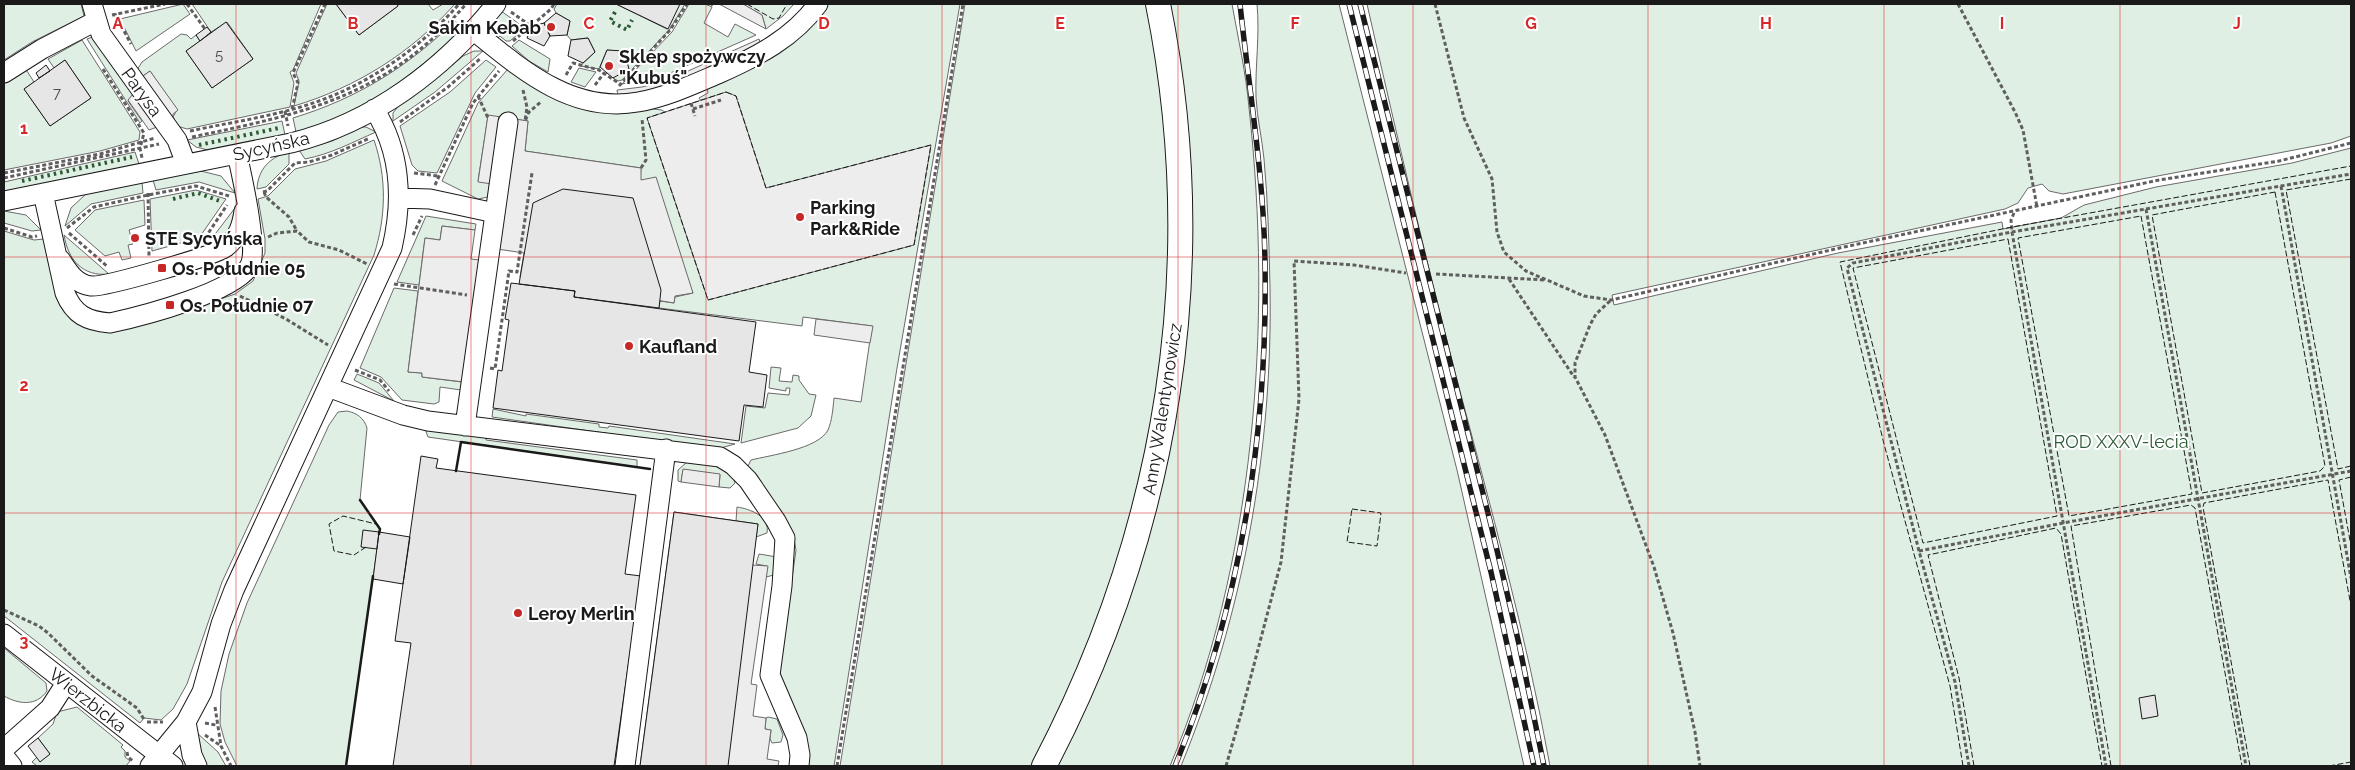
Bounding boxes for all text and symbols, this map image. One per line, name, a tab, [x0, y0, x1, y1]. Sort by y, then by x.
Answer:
text: A	[113, 14, 124, 33]
text: B	[348, 14, 359, 33]
text: C	[584, 14, 595, 33]
text: D	[818, 14, 830, 33]
text: E	[1055, 14, 1065, 33]
text: F	[1290, 14, 1300, 33]
text: G	[1525, 14, 1537, 33]
text: H	[1760, 14, 1772, 33]
text: I	[2000, 14, 2004, 33]
text: J	[2233, 14, 2241, 33]
place label: Sakim Kebab	[429, 17, 541, 38]
marker: Sakim Kebab	[545, 21, 557, 33]
house number: 5	[215, 46, 223, 64]
place label: Sklep spożywczy "Kubuś"	[619, 46, 766, 88]
marker: Sklep spożywczy "Kubuś"	[603, 60, 615, 72]
street label: Parysa	[117, 63, 167, 121]
house number: 7	[53, 84, 61, 102]
text: 1	[20, 119, 28, 138]
street label: Sycyńska	[231, 127, 311, 165]
place label: Parking Park&Ride	[810, 197, 900, 239]
marker: Parking Park&Ride	[794, 211, 806, 223]
place label: STE Sycyńska	[145, 228, 263, 249]
marker: STE Sycyńska	[129, 232, 141, 244]
place label: Os. Południe 05	[172, 258, 305, 279]
marker: Os. Południe 05	[156, 262, 168, 274]
place label: Os. Południe 07	[180, 295, 314, 316]
marker: Os. Południe 07	[164, 299, 176, 311]
street label: Anny Walentynowicz	[1138, 321, 1186, 496]
place label: Kaufland	[639, 336, 717, 357]
marker: Kaufland	[623, 340, 635, 352]
text: 2	[19, 376, 29, 395]
park label: ROD XXXV-lecia	[2054, 431, 2188, 452]
place label: Leroy Merlin	[528, 603, 635, 624]
marker: Leroy Merlin	[512, 607, 524, 619]
text: 3	[20, 632, 29, 651]
street label: Wierzbicka	[45, 663, 131, 737]

